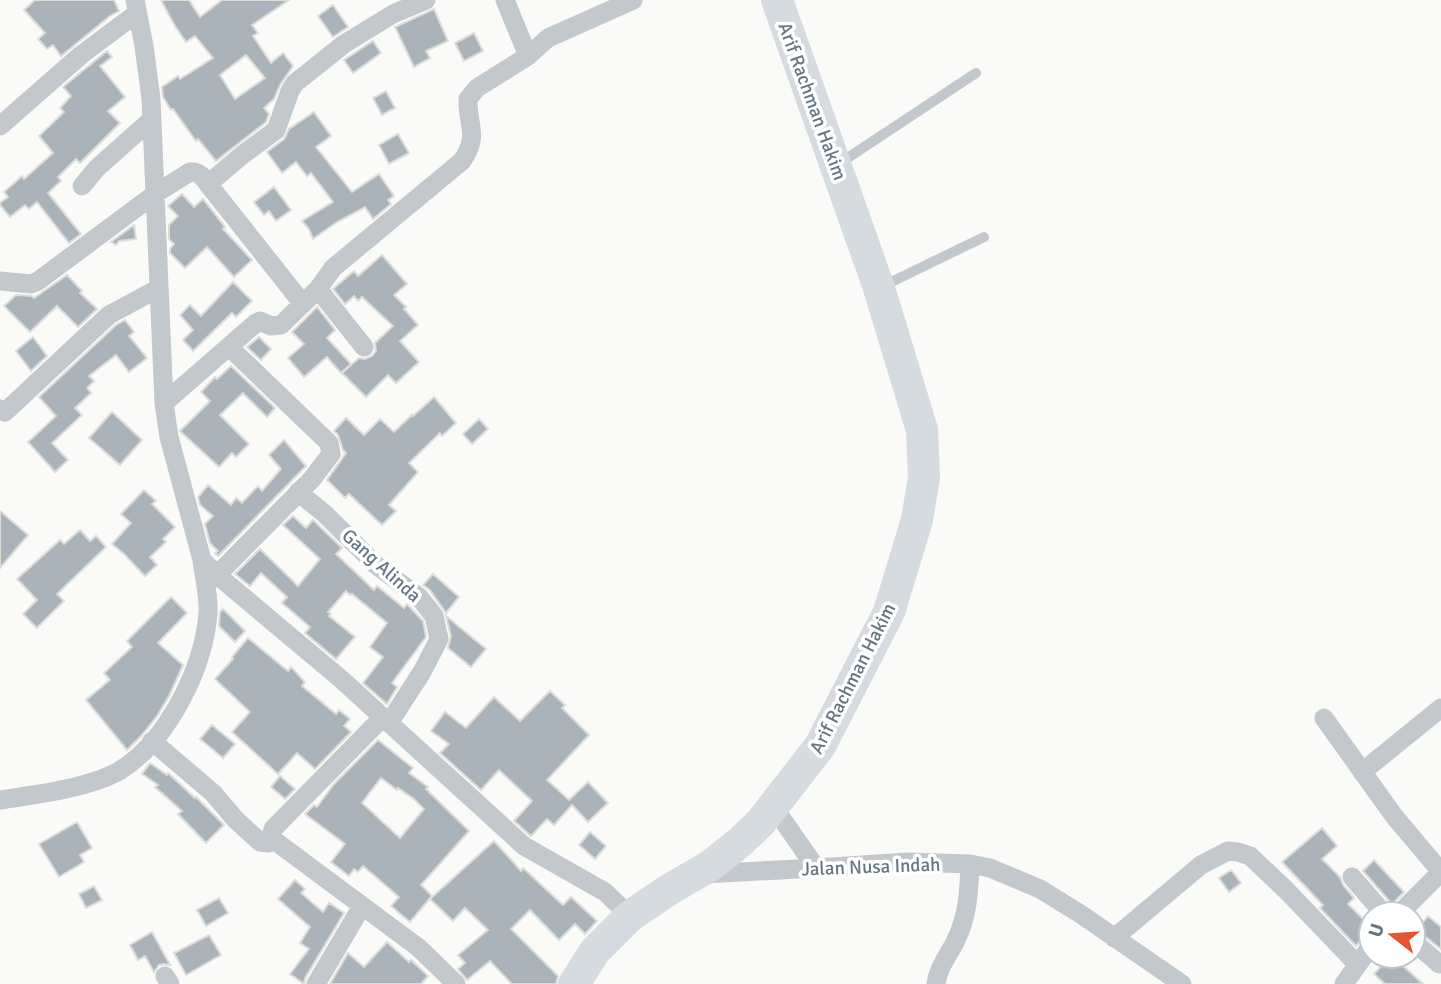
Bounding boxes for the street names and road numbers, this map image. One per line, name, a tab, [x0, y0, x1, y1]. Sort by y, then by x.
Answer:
street label: Arif Rachman Hakim	[772, 19, 852, 184]
street label: Gang Alinda	[337, 524, 426, 608]
street label: Arif Rachman Hakim	[804, 599, 901, 758]
street label: Jalan Nusa Indah	[801, 853, 941, 881]

